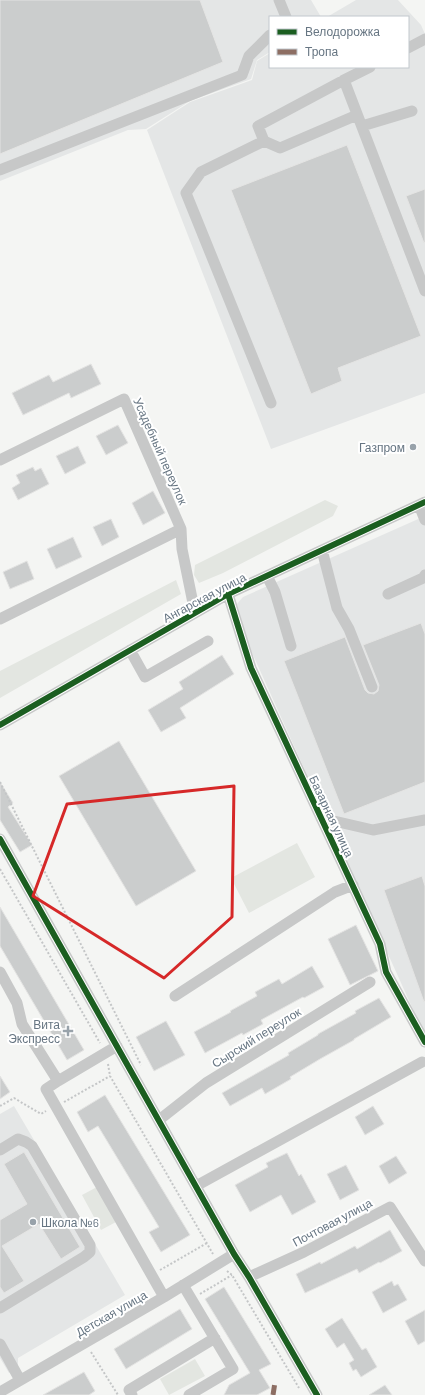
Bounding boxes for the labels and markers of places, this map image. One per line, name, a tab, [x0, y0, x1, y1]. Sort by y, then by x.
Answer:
place label: Газпром	[359, 440, 405, 455]
marker: Газпром	[408, 442, 418, 452]
place label: Вита Экспресс	[8, 1017, 60, 1046]
marker: Вита Экспресс	[63, 1026, 73, 1036]
place label: Школа №6	[41, 1215, 99, 1229]
marker: Школа №6	[28, 1217, 38, 1227]

